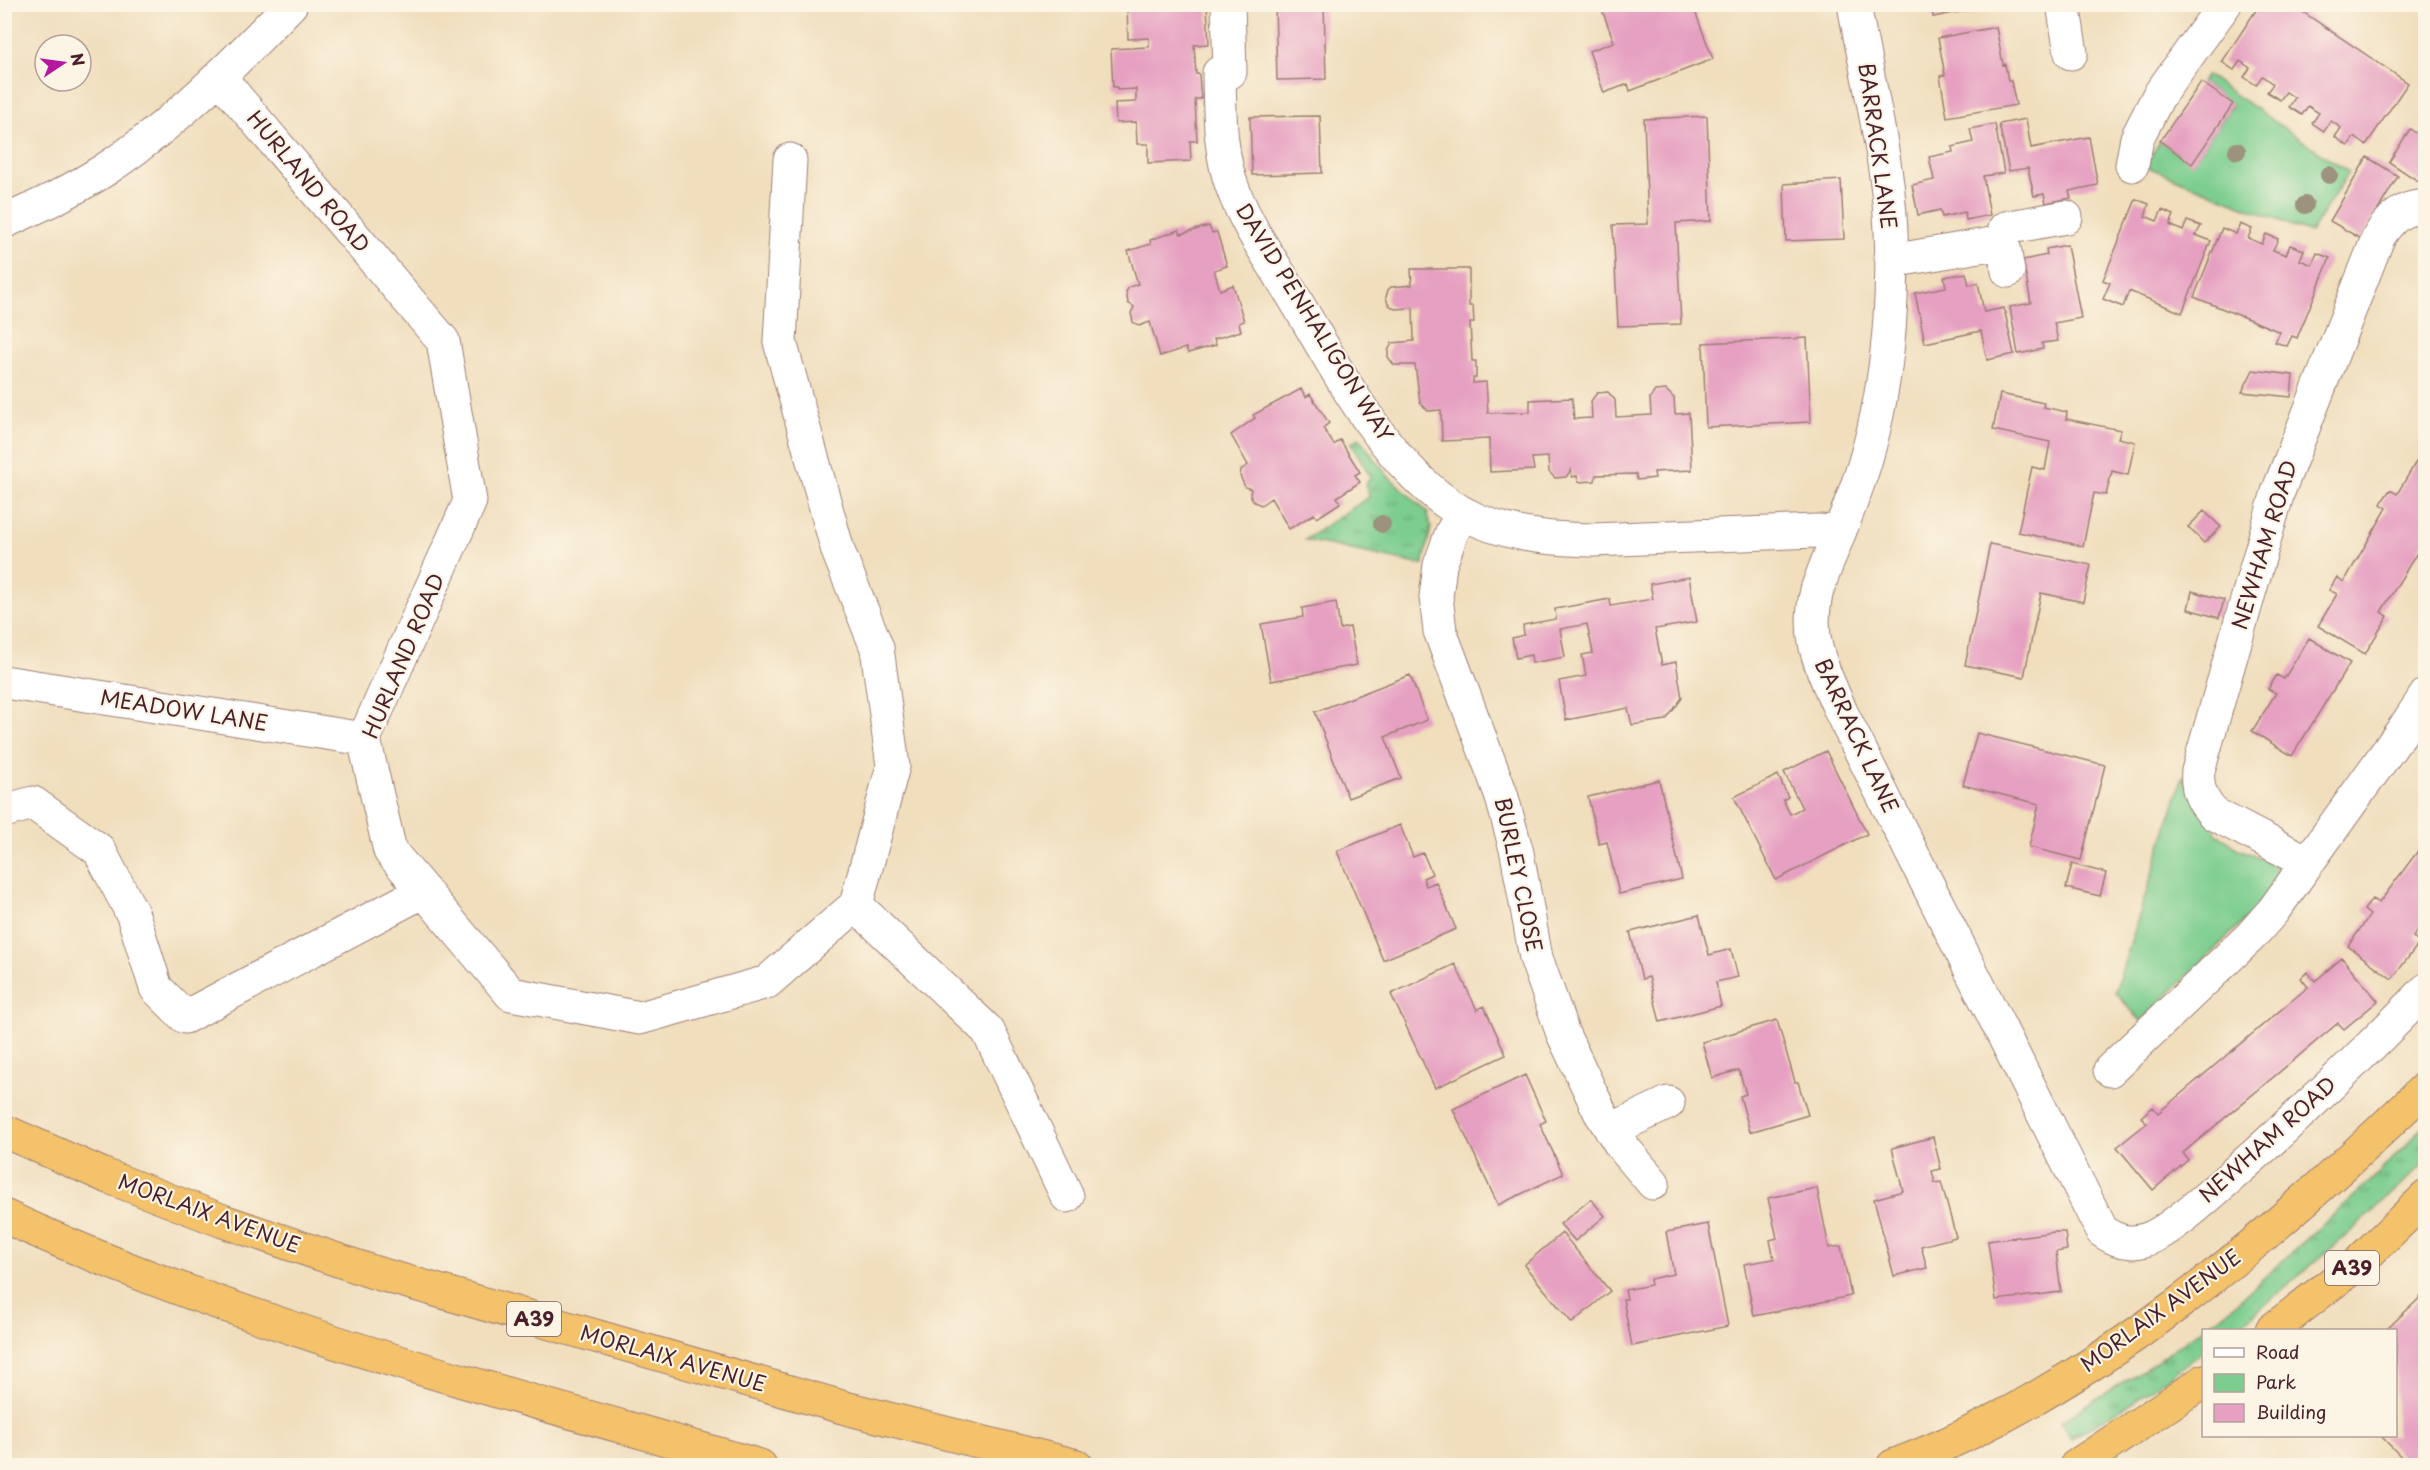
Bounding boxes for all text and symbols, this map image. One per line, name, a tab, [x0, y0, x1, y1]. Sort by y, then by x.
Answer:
north arrow	[33, 33, 93, 93]
text: N	[65, 51, 92, 68]
street label: BARRACK LANE	[1851, 60, 1907, 231]
street label: HURLAND ROAD	[240, 103, 379, 259]
street label: DAVID PENHALIGON WAY	[1229, 196, 1403, 448]
street label: NEWHAM ROAD	[2222, 456, 2304, 633]
street label: HURLAND ROAD	[353, 568, 451, 743]
street label: BARRACK LANE	[1808, 652, 1908, 818]
street label: MEADOW LANE	[98, 680, 270, 738]
street label: BURLEY CLOSE	[1488, 794, 1552, 955]
street label: NEWHAM ROAD	[2191, 1068, 2343, 1209]
street label: MORLAIX AVENUE	[114, 1164, 305, 1260]
street label: MORLAIX AVENUE	[2073, 1240, 2247, 1379]
road number: A39	[2325, 1251, 2379, 1285]
road number: A39	[507, 1302, 561, 1336]
street label: MORLAIX AVENUE	[577, 1315, 770, 1399]
legend	[2202, 1329, 2397, 1437]
text: Road	[2256, 1338, 2300, 1365]
text: Park	[2256, 1368, 2296, 1395]
text: Building	[2256, 1398, 2326, 1425]

